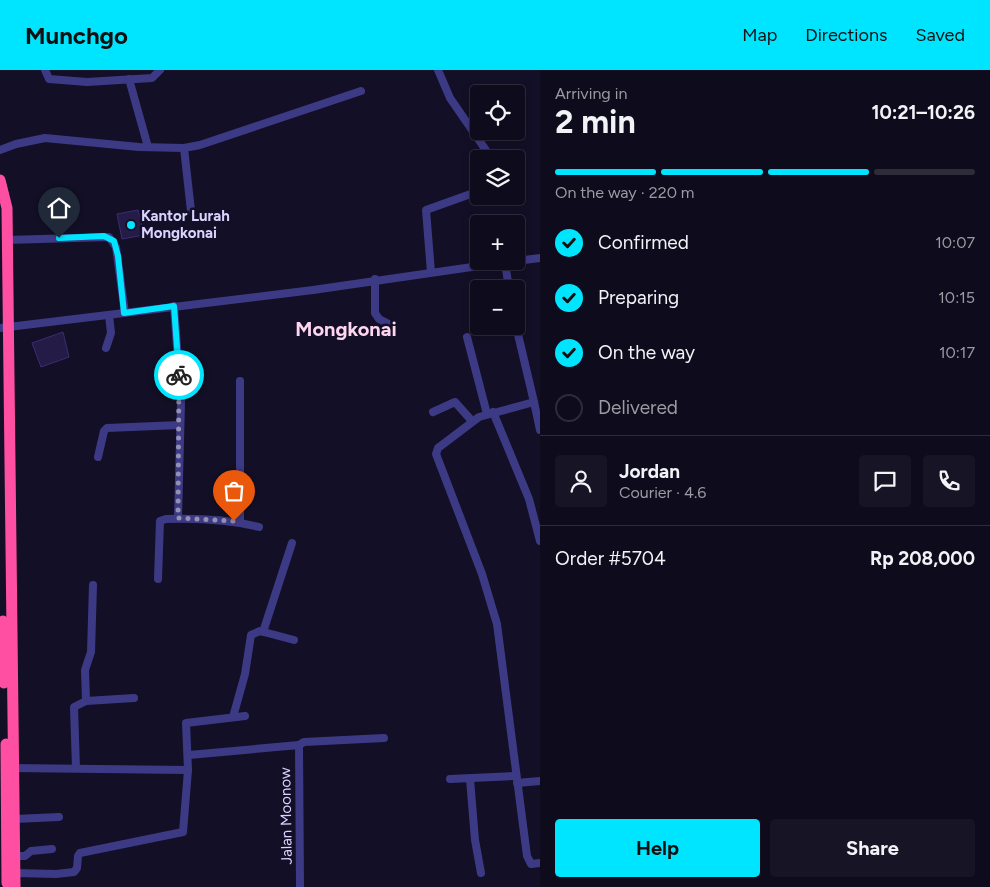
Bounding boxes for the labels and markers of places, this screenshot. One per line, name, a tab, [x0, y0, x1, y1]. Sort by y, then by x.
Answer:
pin	[38, 187, 80, 238]
place label: Kantor Lurah Mongkonai	[141, 207, 230, 242]
marker: Kantor Lurah Mongkonai	[125, 219, 137, 231]
pin	[213, 470, 255, 521]

